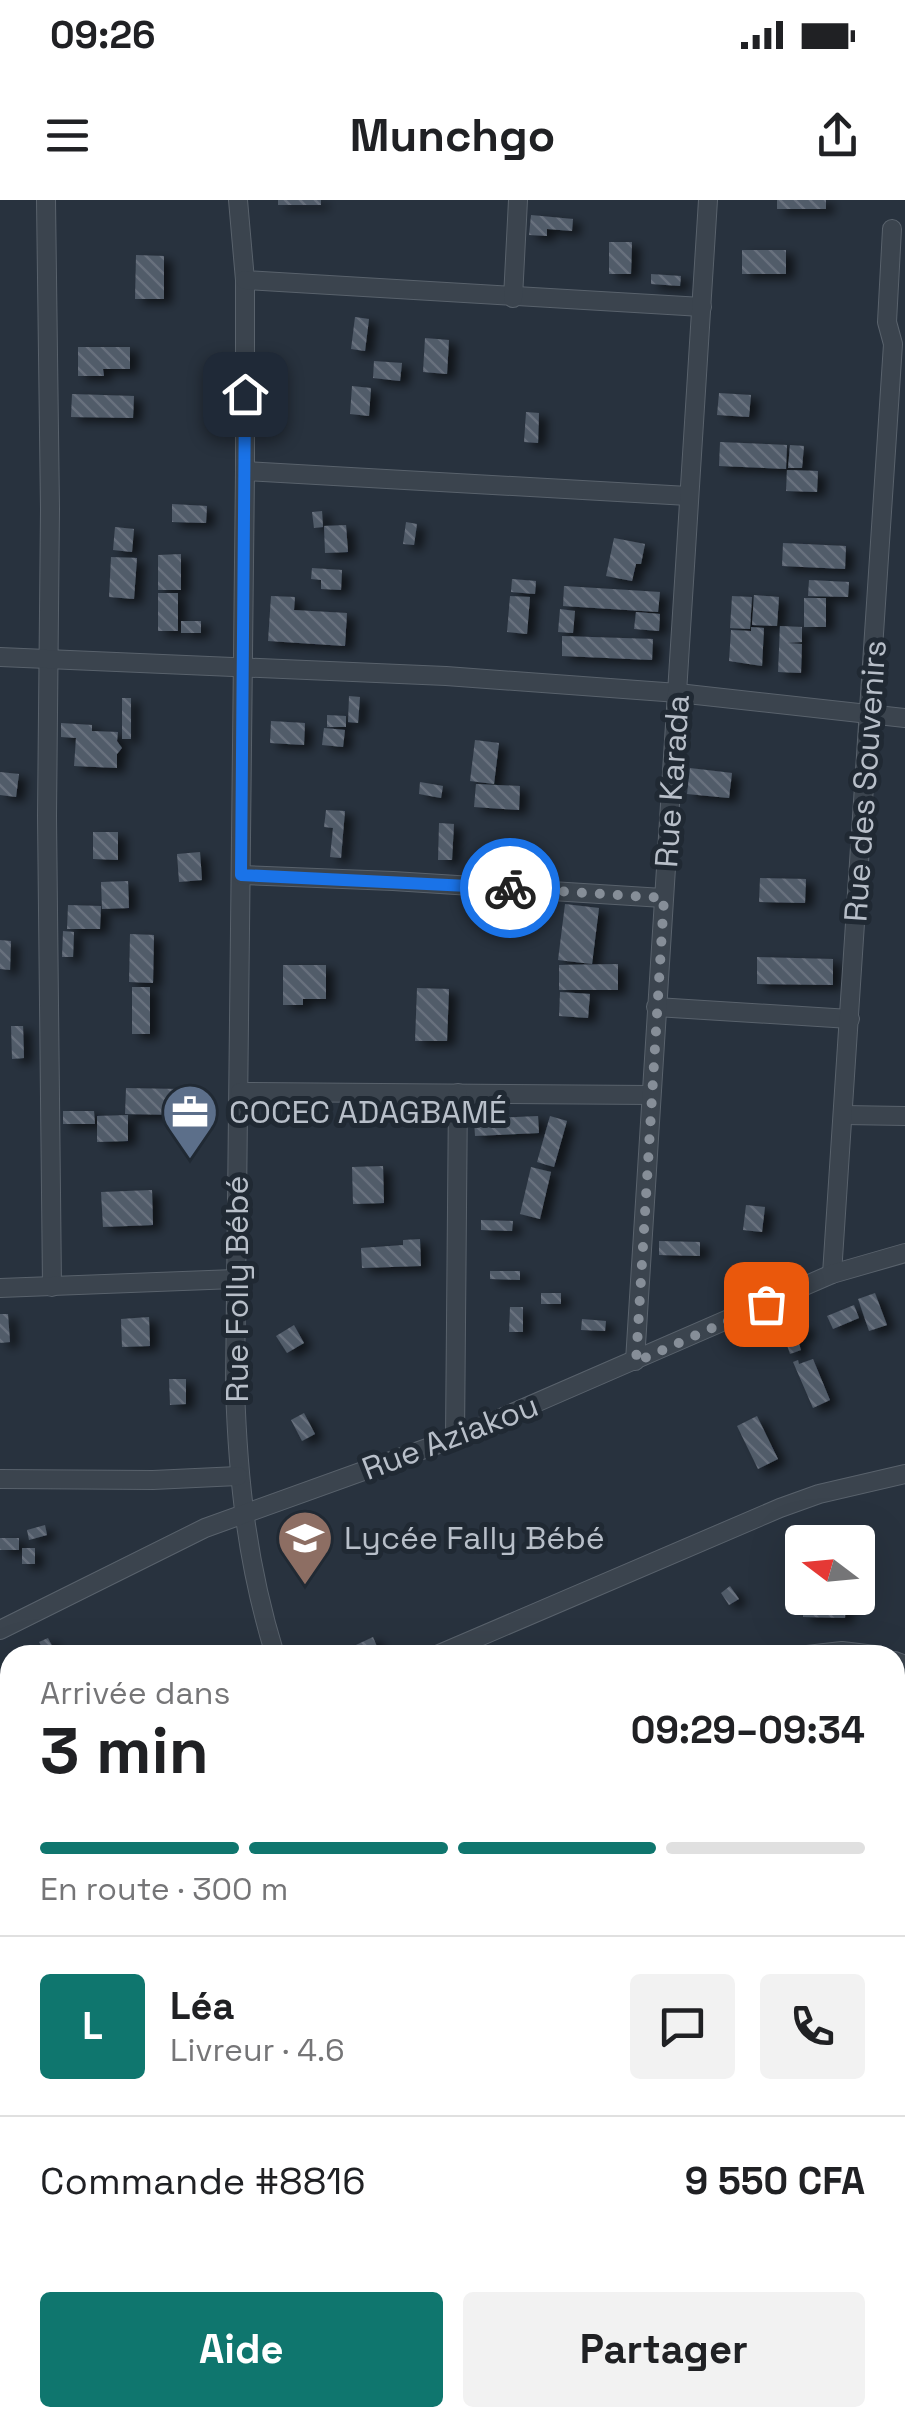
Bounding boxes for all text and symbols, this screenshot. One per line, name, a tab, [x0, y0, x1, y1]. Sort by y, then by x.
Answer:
text: 09:26	[50, 11, 156, 59]
text: Munchgo	[350, 107, 555, 164]
icon: menu	[40, 108, 95, 163]
icon: share	[810, 108, 865, 163]
pin	[203, 352, 288, 437]
icon: home	[218, 367, 273, 422]
street label: Rue des Souvenirs	[835, 639, 895, 923]
street label: Rue Karada	[646, 693, 698, 869]
courier	[460, 838, 560, 938]
icon: bike	[483, 861, 538, 916]
office icon: COCEC ADAGBAMÉ	[160, 1082, 220, 1161]
place label: COCEC ADAGBAMÉ	[229, 1092, 507, 1132]
street label: Rue Folly Bébé	[217, 1176, 257, 1402]
pin	[724, 1262, 809, 1347]
icon: bag	[739, 1277, 794, 1332]
street label: Rue Aziakou	[356, 1385, 544, 1489]
school or university icon: Lycée Fally Bébé	[275, 1508, 335, 1587]
place label: Lycée Fally Bébé	[344, 1518, 605, 1558]
north arrow	[785, 1525, 875, 1615]
map controls	[785, 1525, 875, 1615]
text: Arrivée dans	[40, 1673, 230, 1713]
text: 09:29–09:34	[631, 1706, 865, 1754]
text: 3 min	[40, 1709, 209, 1792]
text: En route · 300 m	[40, 1869, 288, 1909]
button: chat	[630, 1974, 735, 2079]
button: phone	[760, 1974, 865, 2079]
text: Léa	[170, 1982, 235, 2030]
text: L	[82, 2002, 103, 2050]
text: Livreur · 4.6	[170, 2030, 344, 2070]
text: Commande #8816	[40, 2157, 365, 2205]
text: 9 550 CFA	[685, 2157, 865, 2205]
button: Aide	[40, 2292, 443, 2407]
button: Partager	[463, 2292, 865, 2407]

